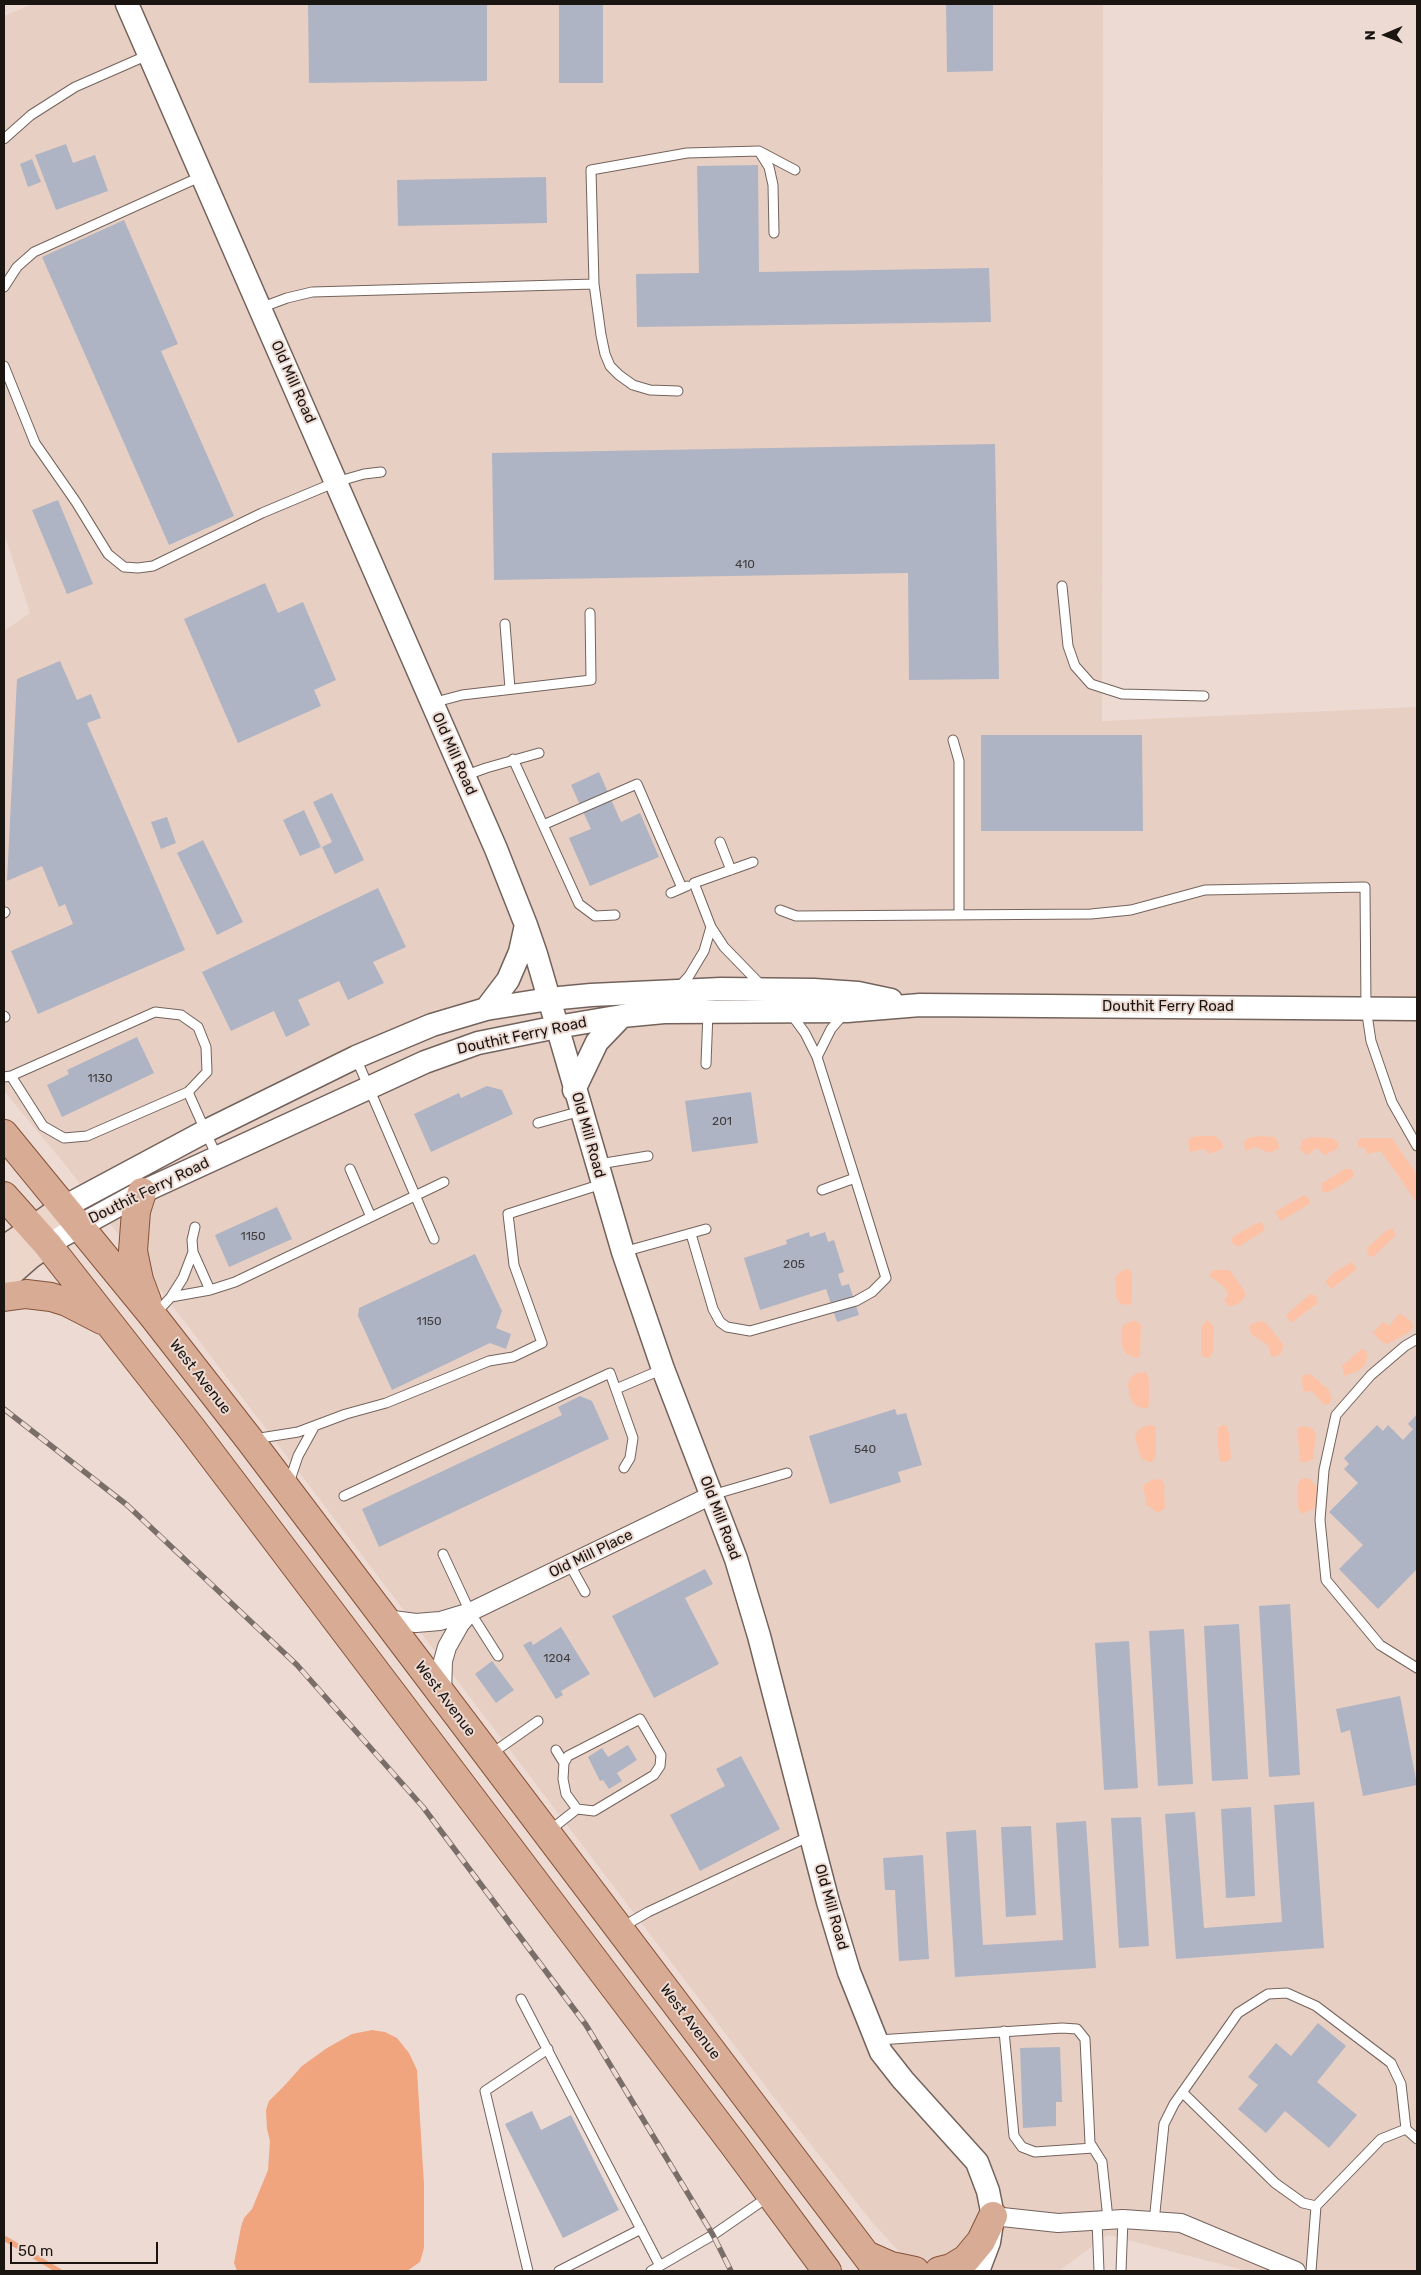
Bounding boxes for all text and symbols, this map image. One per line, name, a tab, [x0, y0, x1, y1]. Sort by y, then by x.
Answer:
north arrow	[1361, 10, 1411, 60]
text: N	[1362, 30, 1379, 40]
street label: Old Mill Road	[267, 338, 319, 426]
house number: 410	[735, 558, 755, 572]
street label: Old Mill Road	[428, 710, 480, 798]
street label: Douthit Ferry Road	[1102, 998, 1234, 1016]
street label: Douthit Ferry Road	[456, 1013, 588, 1059]
house number: 1130	[87, 1072, 113, 1086]
street label: Old Mill Road	[567, 1090, 609, 1180]
house number: 201	[712, 1115, 732, 1129]
street label: Douthit Ferry Road	[86, 1154, 212, 1228]
house number: 1150	[240, 1230, 266, 1244]
house number: 205	[783, 1258, 805, 1272]
house number: 1150	[416, 1315, 442, 1329]
street label: West Avenue	[165, 1336, 235, 1418]
house number: 540	[854, 1443, 876, 1457]
street label: Old Mill Road	[696, 1473, 744, 1563]
street label: Old Mill Place	[546, 1526, 636, 1582]
house number: 1204	[543, 1652, 571, 1666]
street label: West Avenue	[411, 1658, 479, 1740]
street label: Old Mill Road	[810, 1862, 852, 1952]
street label: West Avenue	[656, 1981, 724, 2063]
scale bar	[12, 2232, 160, 2264]
text: 50 m	[18, 2242, 53, 2260]

